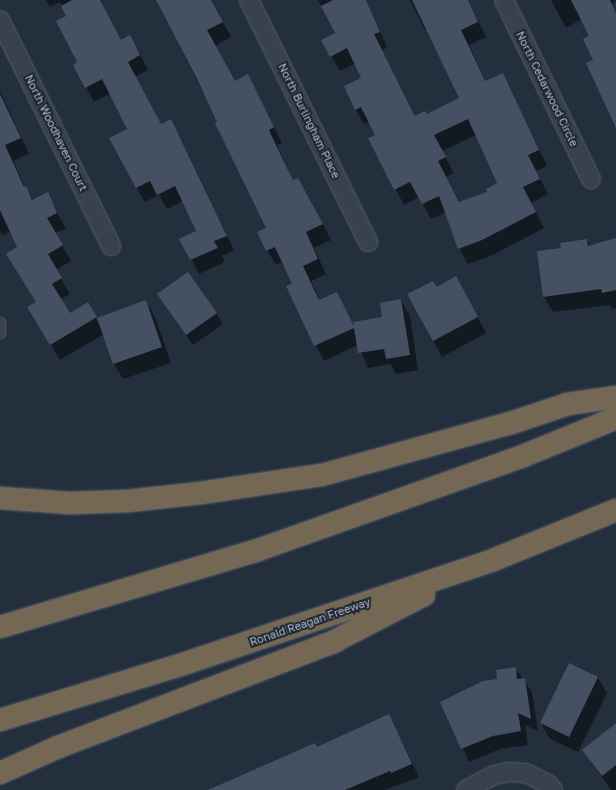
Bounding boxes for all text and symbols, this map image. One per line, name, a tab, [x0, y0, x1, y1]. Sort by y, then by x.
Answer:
street label: North Cedarwood Circle	[513, 29, 581, 149]
street label: North Burlingham Place	[275, 61, 343, 181]
street label: North Woodhaven Court	[22, 73, 90, 193]
street label: Ronald Reagan Freeway	[248, 595, 372, 649]

